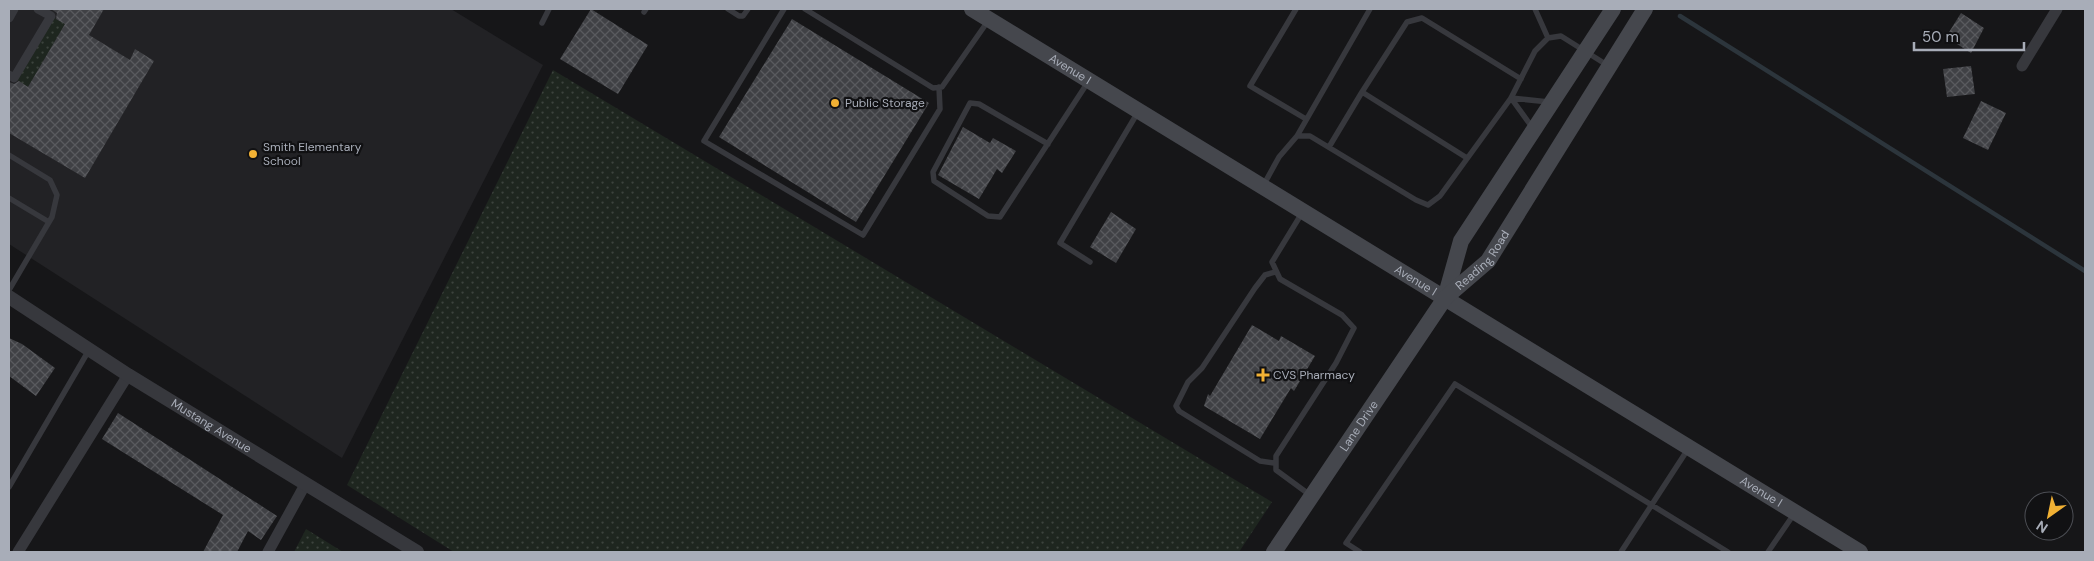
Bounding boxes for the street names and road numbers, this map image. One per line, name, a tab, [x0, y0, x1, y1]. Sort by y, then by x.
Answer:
street label: Avenue I	[1046, 50, 1094, 88]
street label: Reading Road	[1452, 227, 1513, 294]
street label: Avenue I	[1391, 261, 1440, 299]
street label: Mustang Avenue	[168, 395, 255, 457]
street label: Lane Drive	[1336, 397, 1382, 455]
street label: Avenue I	[1737, 473, 1785, 511]

